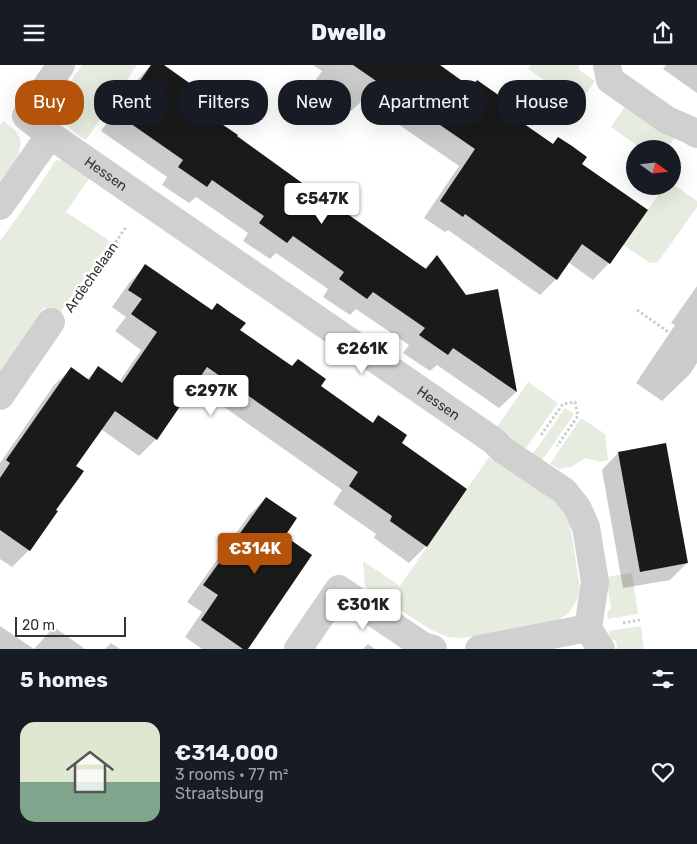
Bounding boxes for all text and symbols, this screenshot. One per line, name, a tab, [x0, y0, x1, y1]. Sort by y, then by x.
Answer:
icon: menu	[20, 19, 48, 47]
text: Dwello	[311, 19, 386, 46]
icon: share	[649, 19, 677, 47]
chip: Buy	[15, 80, 84, 125]
chip: Rent	[94, 80, 169, 125]
chip: Filters	[179, 80, 268, 125]
chip: New	[278, 80, 351, 125]
chip: Apartment	[361, 80, 487, 125]
chip: House	[497, 80, 586, 125]
north arrow	[626, 140, 681, 195]
map controls	[626, 140, 681, 195]
street label: Hessen	[81, 153, 130, 195]
pin: €547K	[287, 183, 357, 225]
text: €547K	[295, 189, 349, 208]
street label: Ardèchelaan	[61, 239, 122, 316]
pin: €261K	[327, 333, 397, 375]
text: €261K	[336, 339, 388, 358]
pin: €297K	[176, 375, 246, 417]
text: €297K	[185, 381, 238, 400]
street label: Hessen	[414, 383, 463, 424]
pin: €314K	[220, 533, 290, 575]
text: €314K	[229, 539, 281, 558]
pin: €301K	[328, 589, 398, 631]
text: €301K	[337, 595, 389, 614]
scale bar	[15, 614, 126, 637]
text: 20 m	[22, 617, 55, 634]
icon: filters	[649, 665, 677, 693]
text: 5 homes	[20, 667, 108, 692]
text: €314,000	[175, 740, 278, 765]
icon: home	[60, 742, 120, 802]
icon: heart	[649, 758, 677, 786]
text: 3 rooms · 77 m²	[175, 765, 288, 784]
text: Straatsburg	[175, 784, 264, 803]

